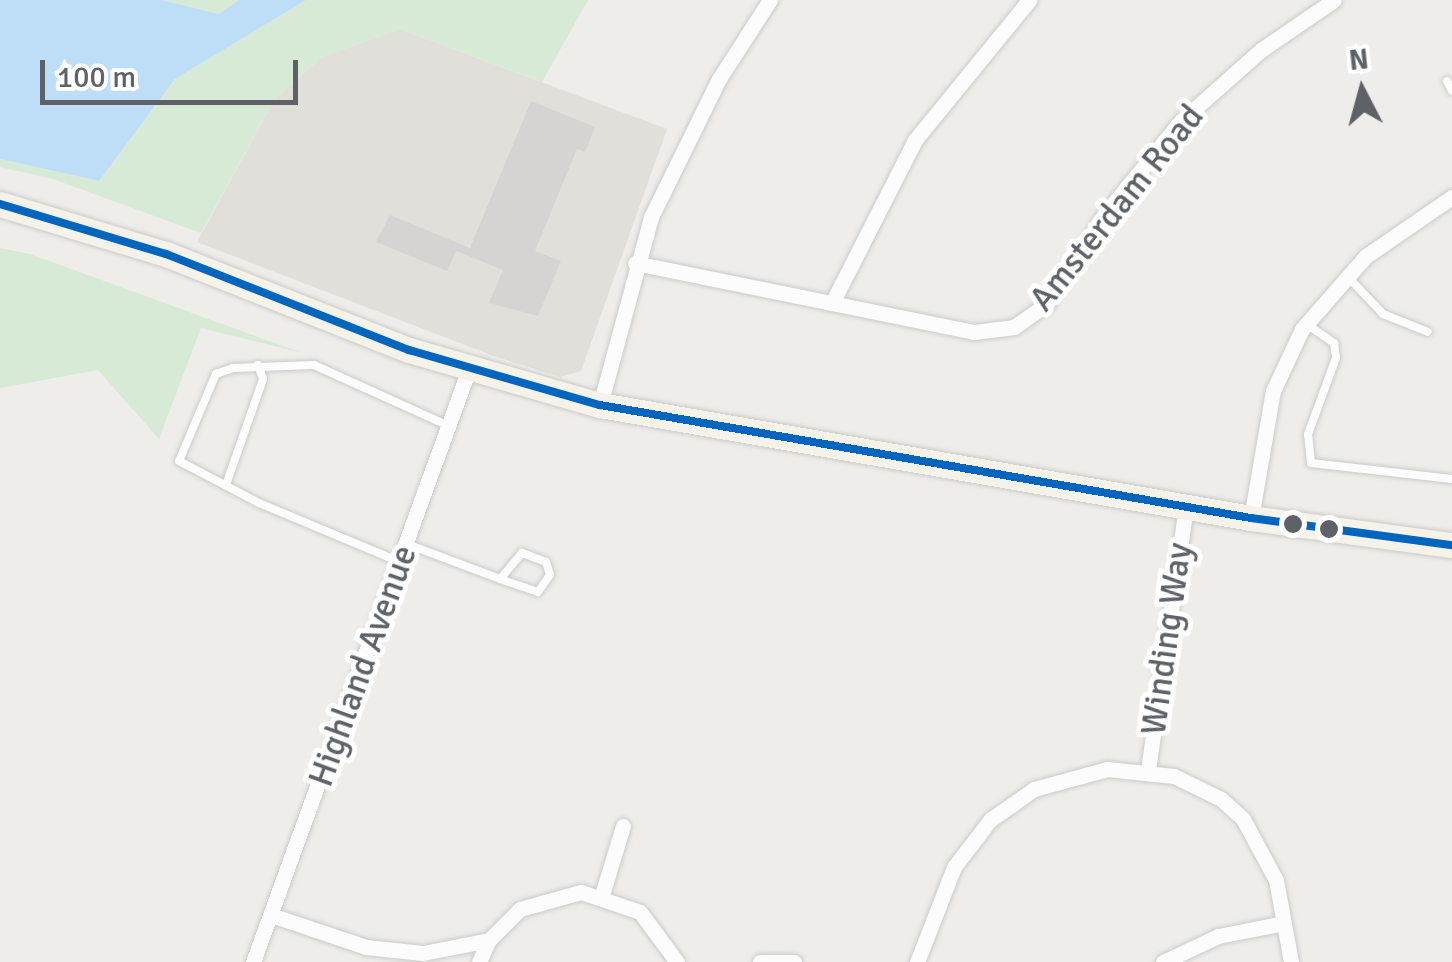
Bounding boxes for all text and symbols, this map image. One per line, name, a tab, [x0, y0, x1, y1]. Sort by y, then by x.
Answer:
scale bar	[45, 40, 302, 102]
north arrow	[1312, 40, 1412, 140]
text: N	[1347, 42, 1370, 78]
text: 100 m	[57, 59, 136, 96]
street label: Amsterdam Road	[1021, 96, 1213, 320]
unlabelled marker	[1283, 514, 1303, 534]
unlabelled marker	[1319, 519, 1339, 539]
street label: Highland Avenue	[300, 540, 426, 792]
street label: Winding Way	[1133, 540, 1201, 738]

